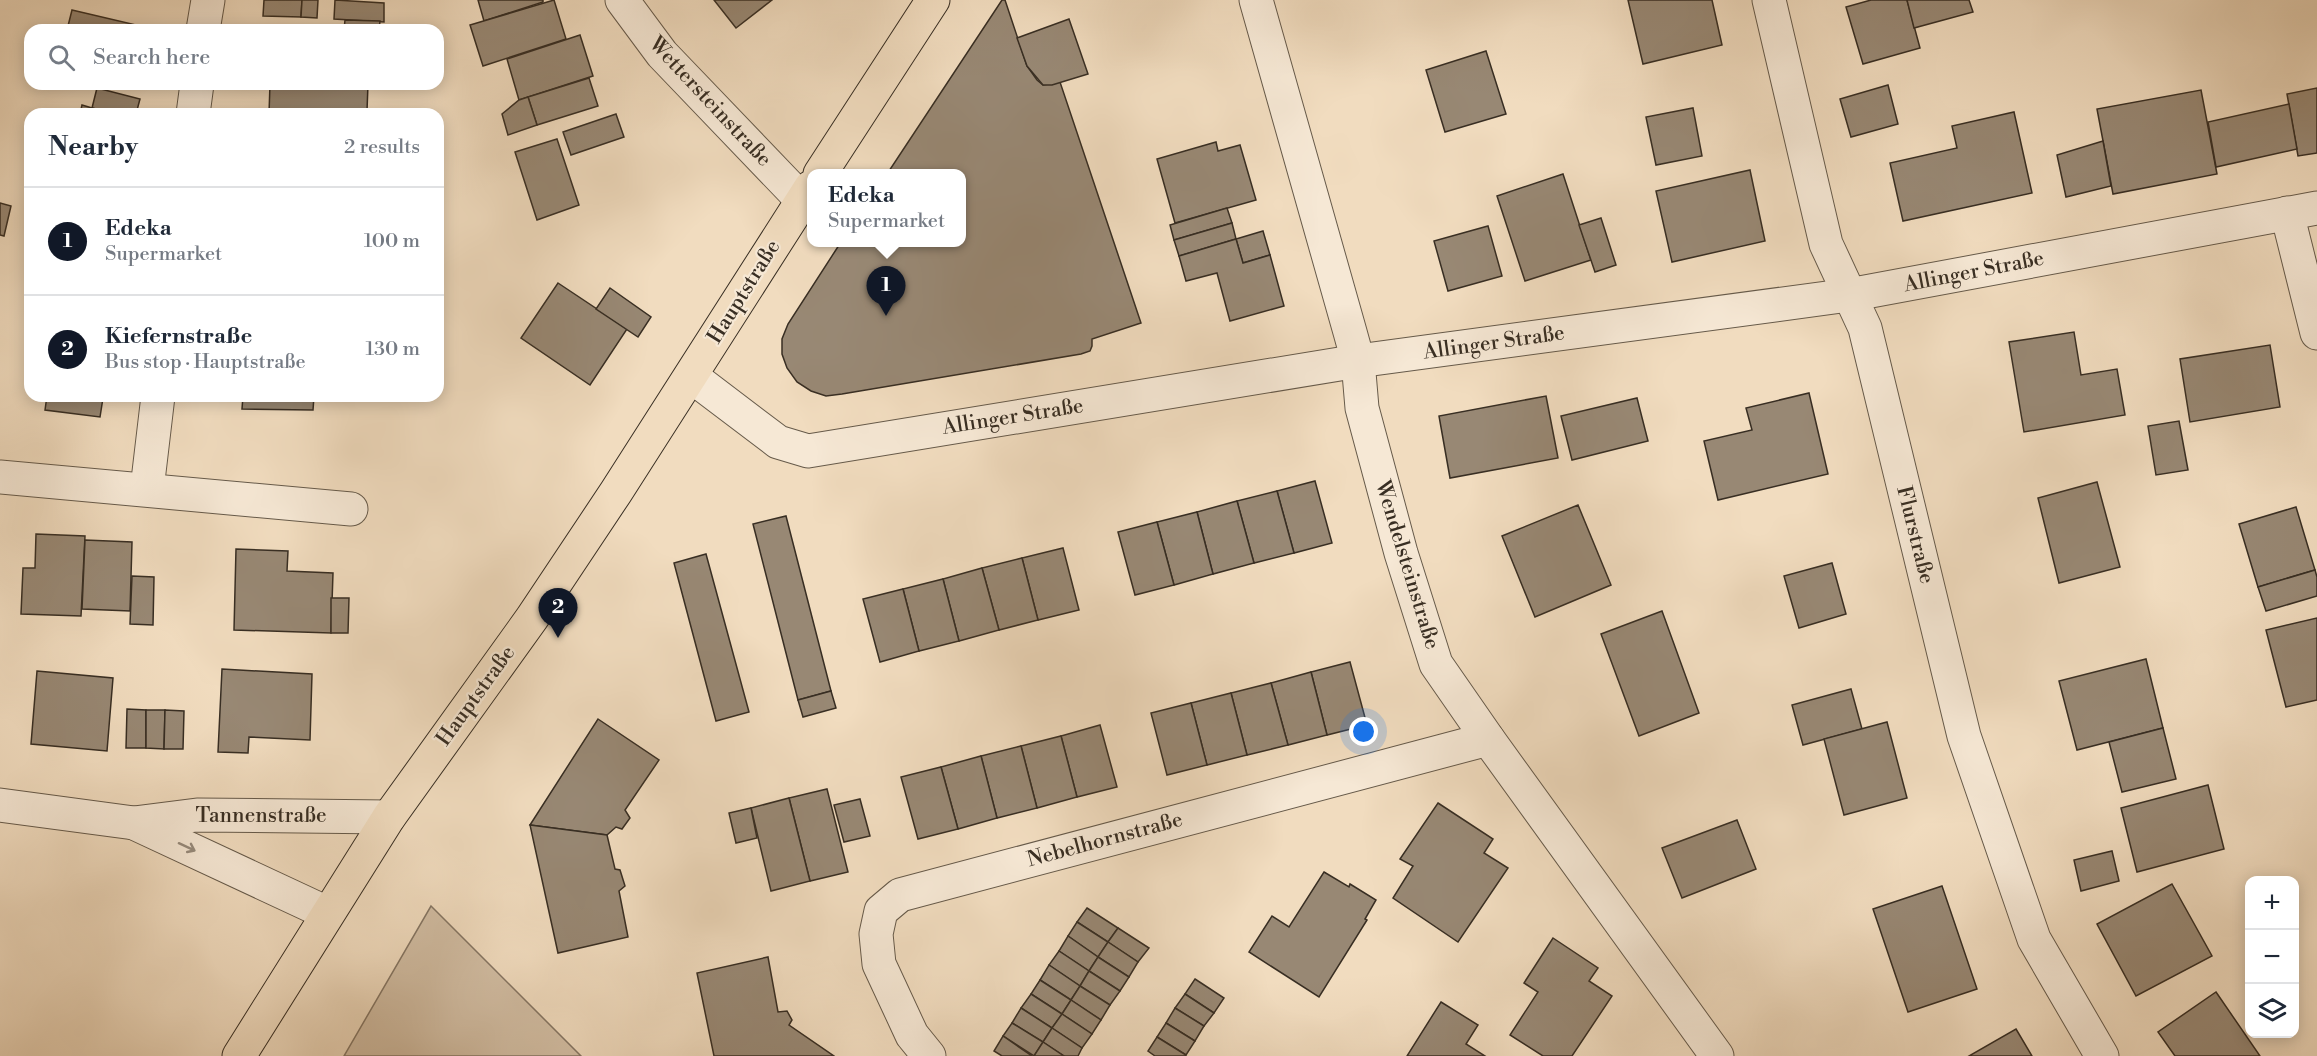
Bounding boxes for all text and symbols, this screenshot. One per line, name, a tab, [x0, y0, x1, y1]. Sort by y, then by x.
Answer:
search box	[24, 24, 444, 90]
street label: Wettersteinstraße	[642, 31, 777, 172]
icon: search	[45, 41, 78, 74]
text: Search here	[93, 44, 210, 71]
text: Nearby	[48, 131, 138, 163]
text: 2 results	[344, 135, 420, 160]
popup	[807, 169, 966, 247]
text: Edeka	[828, 182, 895, 209]
text: Supermarket	[828, 209, 945, 234]
text: Edeka	[105, 215, 172, 242]
text: 1	[63, 229, 72, 254]
text: 100 m	[364, 229, 420, 254]
street label: Hauptstraße	[702, 235, 786, 349]
text: Supermarket	[105, 242, 222, 267]
street label: Allinger Straße	[1901, 246, 2046, 299]
pin: 1	[866, 266, 906, 316]
street label: Allinger Straße	[1421, 320, 1566, 366]
text: Kiefernstraße	[105, 323, 252, 350]
text: 2	[61, 337, 74, 362]
text: 130 m	[365, 337, 420, 362]
text: Bus stop · Hauptstraße	[105, 350, 306, 375]
street label: Allinger Straße	[940, 393, 1085, 441]
street label: Wendelsteinstraße	[1369, 477, 1445, 653]
street label: Flurstraße	[1890, 483, 1940, 587]
pin: 2	[538, 588, 578, 638]
street label: Hauptstraße	[431, 641, 521, 751]
your location	[1349, 717, 1378, 746]
street label: Tannenstraße	[195, 803, 327, 829]
street label: Nebelhornstraße	[1024, 807, 1186, 873]
one-way arrow	[178, 842, 196, 854]
map controls	[2245, 876, 2299, 1038]
button: +	[2245, 876, 2299, 930]
button: −	[2245, 930, 2299, 984]
button: layers	[2245, 984, 2299, 1038]

